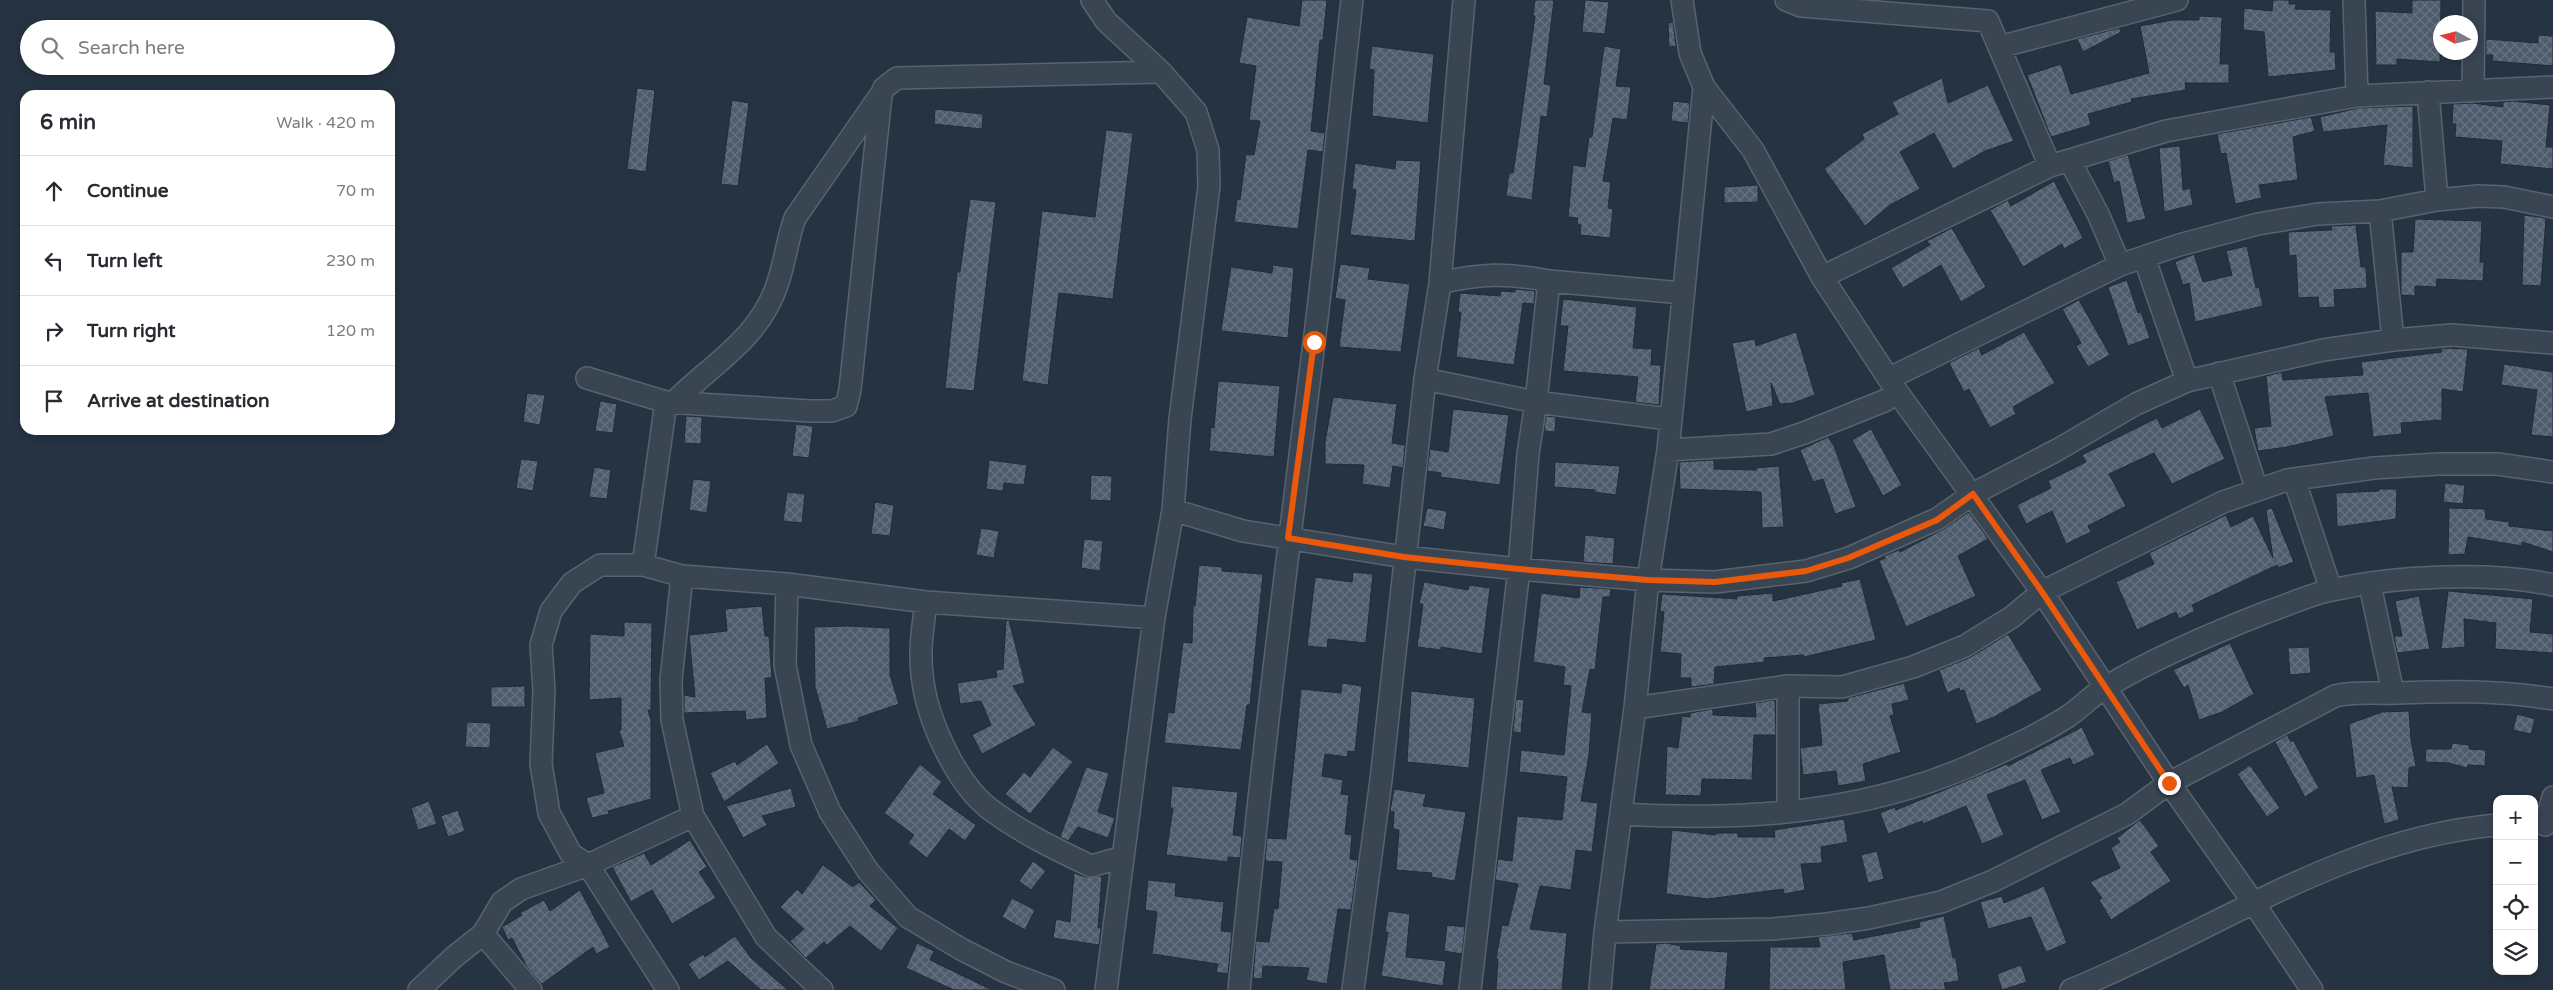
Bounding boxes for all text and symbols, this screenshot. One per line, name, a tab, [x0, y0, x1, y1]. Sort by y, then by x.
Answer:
north arrow	[2433, 15, 2478, 60]
search box	[20, 20, 395, 75]
icon: search	[38, 34, 66, 62]
text: Search here	[78, 37, 185, 59]
text: 6 min	[40, 110, 96, 135]
text: Walk · 420 m	[276, 113, 375, 133]
icon: ahead	[40, 177, 68, 205]
text: Continue	[87, 180, 169, 202]
text: 70 m	[336, 181, 375, 201]
icon: left	[40, 247, 68, 275]
text: Turn left	[87, 250, 163, 272]
text: 230 m	[326, 251, 375, 271]
icon: right	[40, 317, 68, 345]
text: Turn right	[87, 320, 175, 342]
text: 120 m	[326, 321, 375, 341]
route start	[1303, 331, 1326, 354]
icon: arrive	[40, 387, 68, 415]
text: Arrive at destination	[87, 390, 270, 412]
route end	[2158, 772, 2181, 795]
map controls	[2493, 795, 2538, 975]
button: +	[2493, 795, 2538, 840]
button: −	[2493, 840, 2538, 885]
button: locate	[2493, 885, 2538, 930]
button: layers	[2493, 930, 2538, 975]

